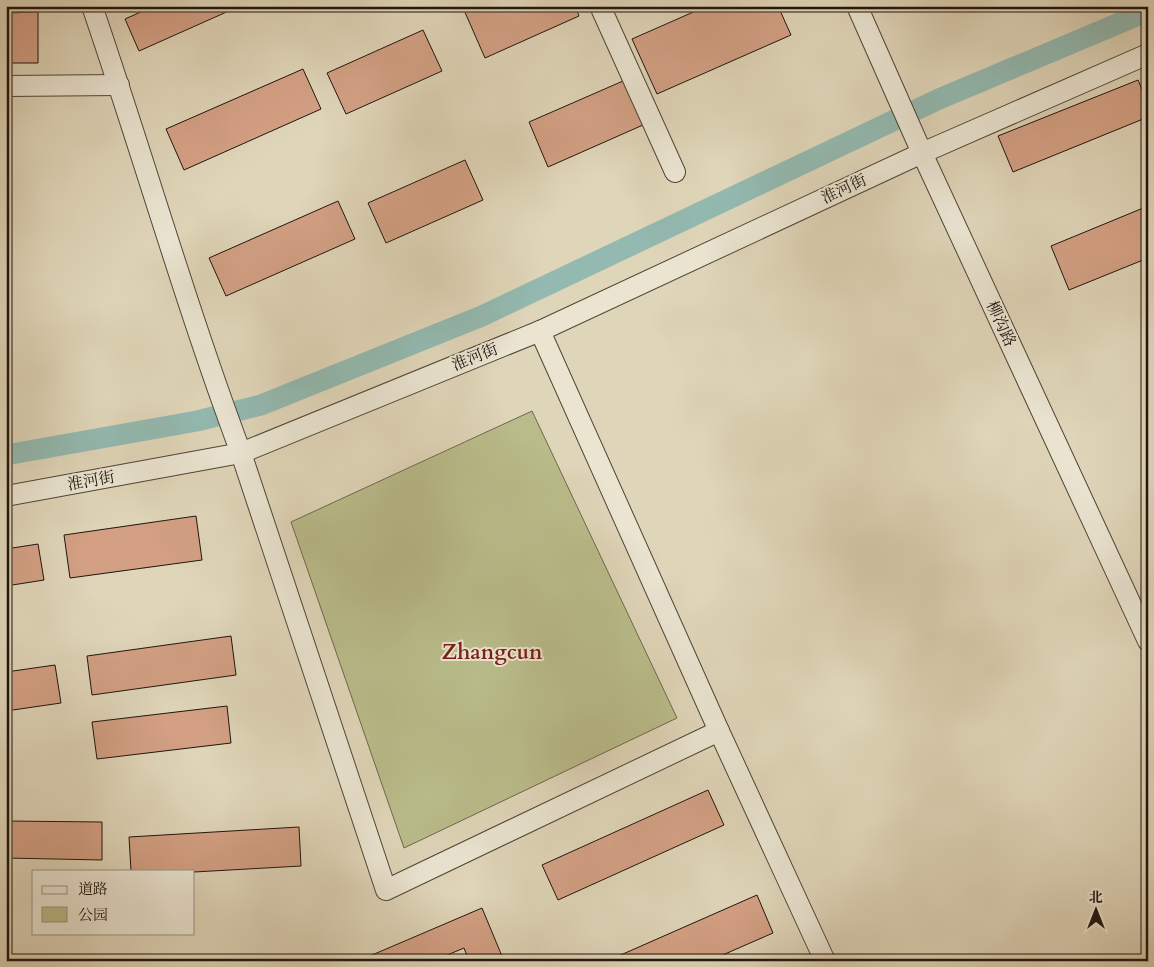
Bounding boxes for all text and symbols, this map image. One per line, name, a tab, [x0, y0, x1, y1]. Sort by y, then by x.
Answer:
street label: 淮河街	[818, 169, 870, 209]
street label: 柳沟路	[981, 298, 1021, 350]
street label: 淮河街	[449, 338, 501, 376]
street label: 淮河街	[65, 466, 117, 496]
district label: Zhangcun	[441, 638, 543, 667]
legend	[32, 870, 195, 934]
text: 道路	[78, 879, 108, 899]
north arrow	[1072, 884, 1122, 934]
text: 北	[1089, 888, 1103, 907]
text: 公园	[78, 905, 108, 925]

